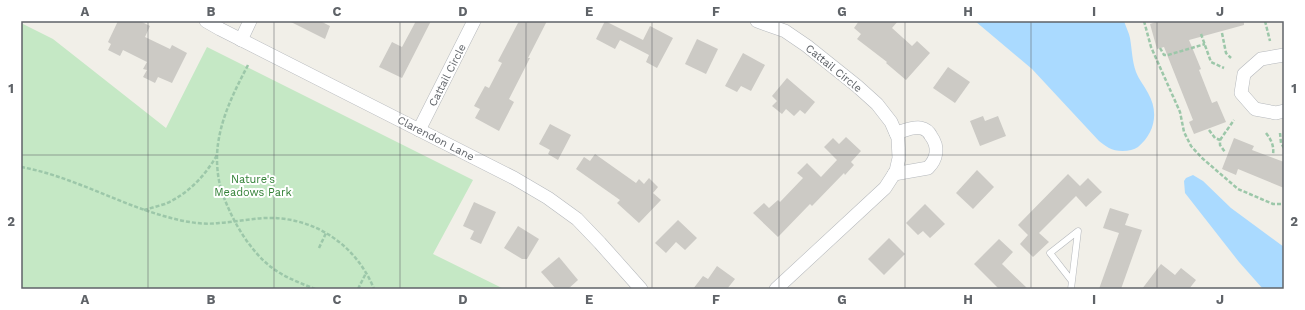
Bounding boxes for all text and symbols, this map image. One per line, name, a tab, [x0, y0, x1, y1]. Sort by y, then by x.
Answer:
text: A	[81, 4, 90, 19]
text: B	[207, 4, 216, 19]
text: C	[333, 4, 342, 19]
text: D	[458, 4, 468, 19]
text: E	[585, 4, 593, 19]
text: F	[712, 4, 720, 19]
text: G	[837, 4, 847, 19]
text: H	[963, 4, 973, 19]
text: I	[1092, 4, 1096, 19]
text: J	[1216, 4, 1224, 19]
street label: Cattail Circle	[426, 42, 469, 109]
street label: Cattail Circle	[803, 42, 864, 95]
text: 1	[8, 81, 14, 96]
text: 1	[1291, 81, 1297, 96]
street label: Clarendon Lane	[395, 113, 476, 163]
park label: Nature's Meadows Park	[214, 173, 292, 199]
text: 2	[7, 214, 15, 229]
text: 2	[1290, 214, 1298, 229]
text: A	[81, 292, 90, 307]
text: B	[207, 292, 216, 307]
text: C	[333, 292, 342, 307]
text: D	[458, 292, 468, 307]
text: E	[585, 292, 593, 307]
text: F	[712, 292, 720, 307]
text: G	[837, 292, 847, 307]
text: H	[963, 292, 973, 307]
text: I	[1092, 292, 1096, 307]
text: J	[1216, 292, 1224, 307]

